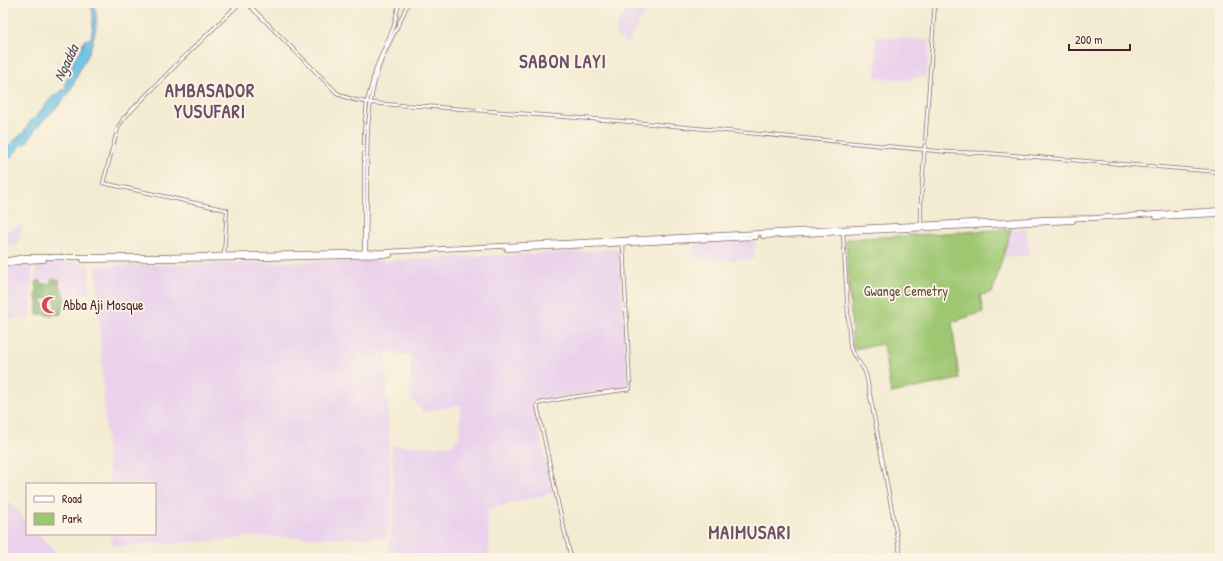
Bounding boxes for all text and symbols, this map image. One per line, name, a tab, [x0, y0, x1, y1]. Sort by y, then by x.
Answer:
scale bar	[1069, 26, 1130, 52]
text: 200 m	[1075, 31, 1102, 48]
water label: Ngadda	[48, 39, 84, 85]
district label: SABON LAYI	[519, 49, 607, 74]
district label: AMBASADOR YUSUFARI	[165, 78, 255, 124]
park label: Gwange Cemetry	[864, 281, 948, 301]
mosque icon: Abba Aji Mosque	[40, 295, 60, 315]
place label: Abba Aji Mosque	[63, 295, 144, 315]
legend	[26, 483, 156, 535]
text: Road	[62, 490, 82, 507]
text: Park	[62, 510, 82, 527]
district label: MAIMUSARI	[709, 520, 791, 545]

